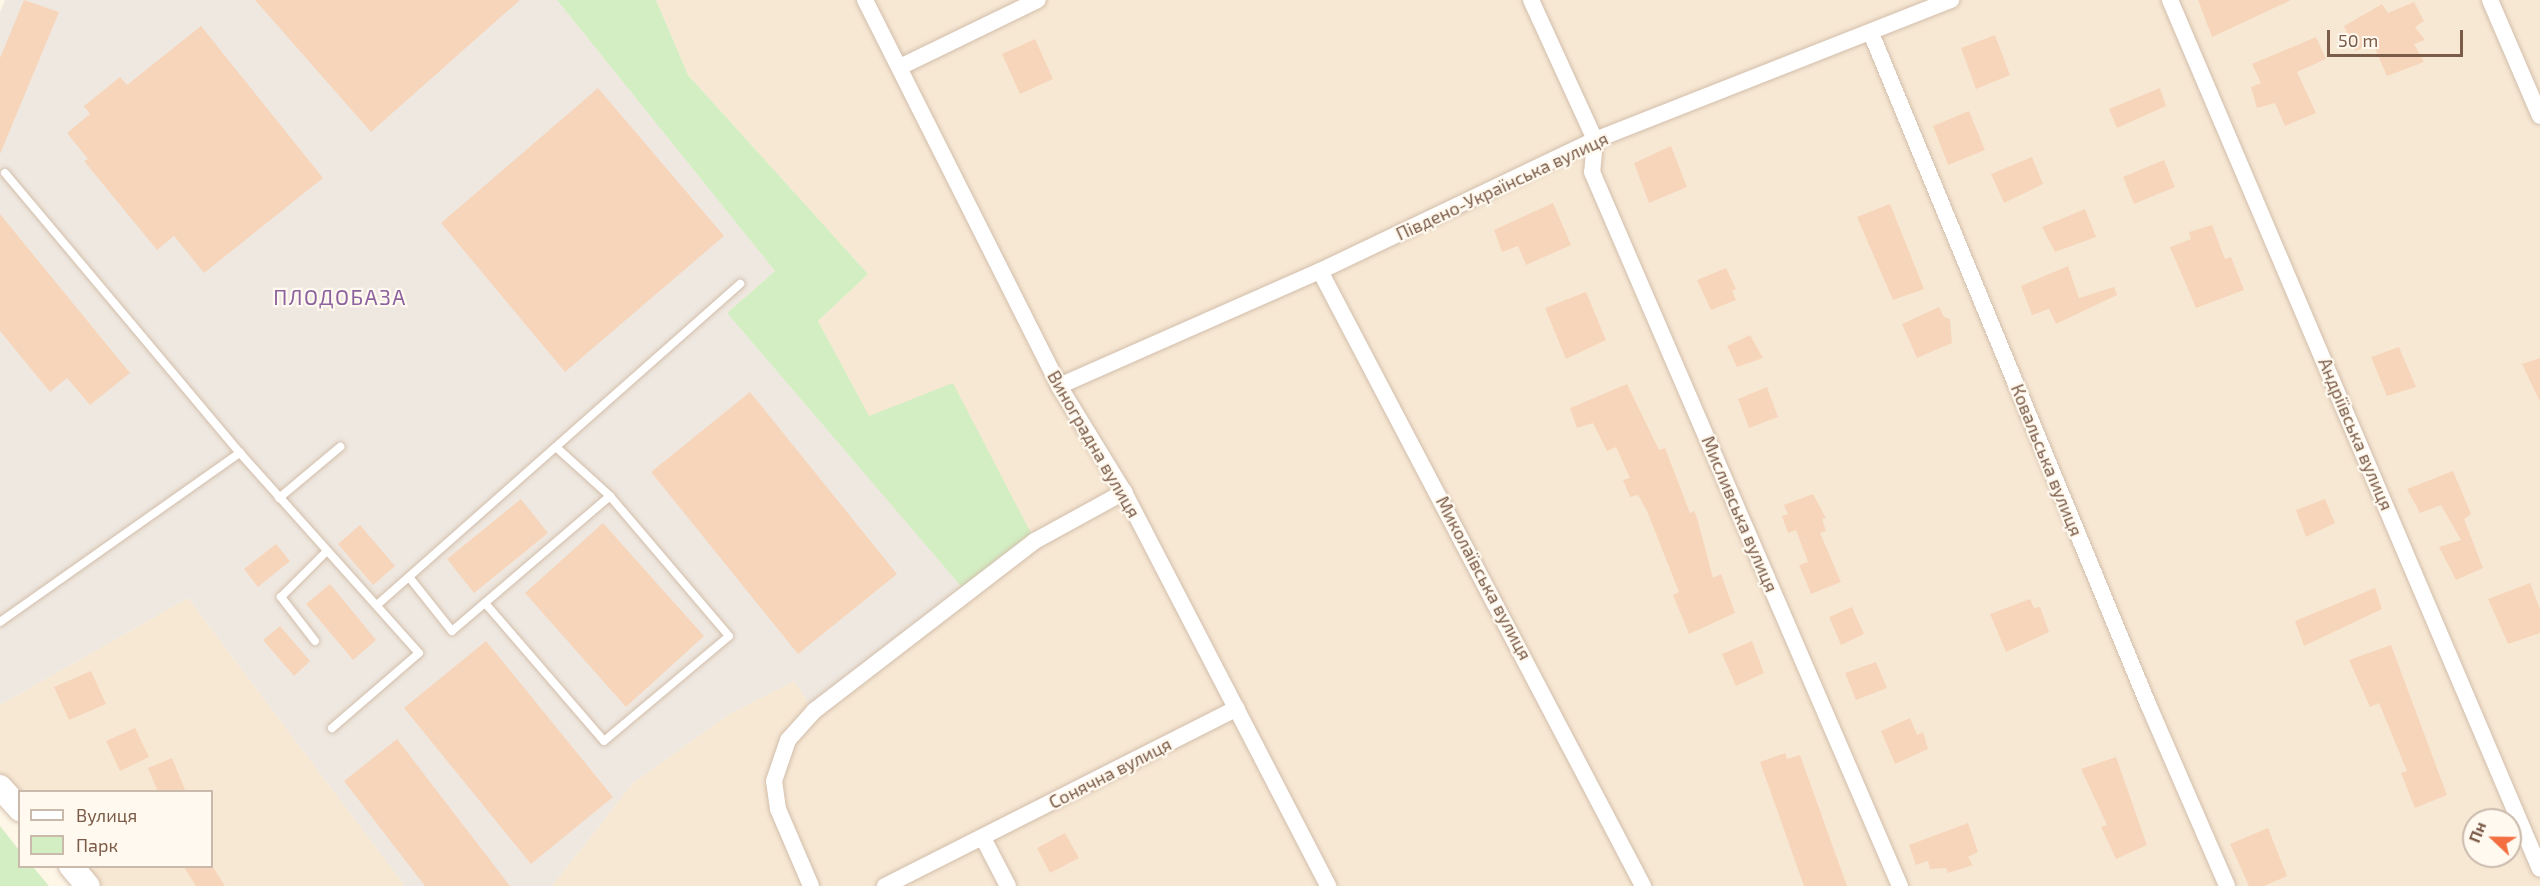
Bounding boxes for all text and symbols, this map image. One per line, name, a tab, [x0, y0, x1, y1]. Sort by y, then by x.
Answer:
scale bar	[2330, 18, 2466, 56]
text: 50 m	[2338, 29, 2378, 51]
street label: Південо-Українська вулиця	[1393, 127, 1611, 245]
district label: ПЛОДОБАЗА	[273, 284, 407, 310]
street label: Андріївська вулиця	[2314, 355, 2398, 513]
street label: Виноградна вулиця	[1043, 367, 1145, 521]
street label: Ковальська вулиця	[2007, 381, 2087, 539]
street label: Мисливська вулиця	[1697, 433, 1783, 595]
street label: Миколаївська вулиця	[1432, 492, 1536, 664]
street label: Сонячна вулиця	[1045, 733, 1175, 813]
legend	[18, 790, 213, 868]
text: Вулиця	[76, 804, 137, 826]
north arrow	[2462, 808, 2522, 868]
text: Пн	[2464, 819, 2489, 845]
text: Парк	[76, 834, 118, 856]

